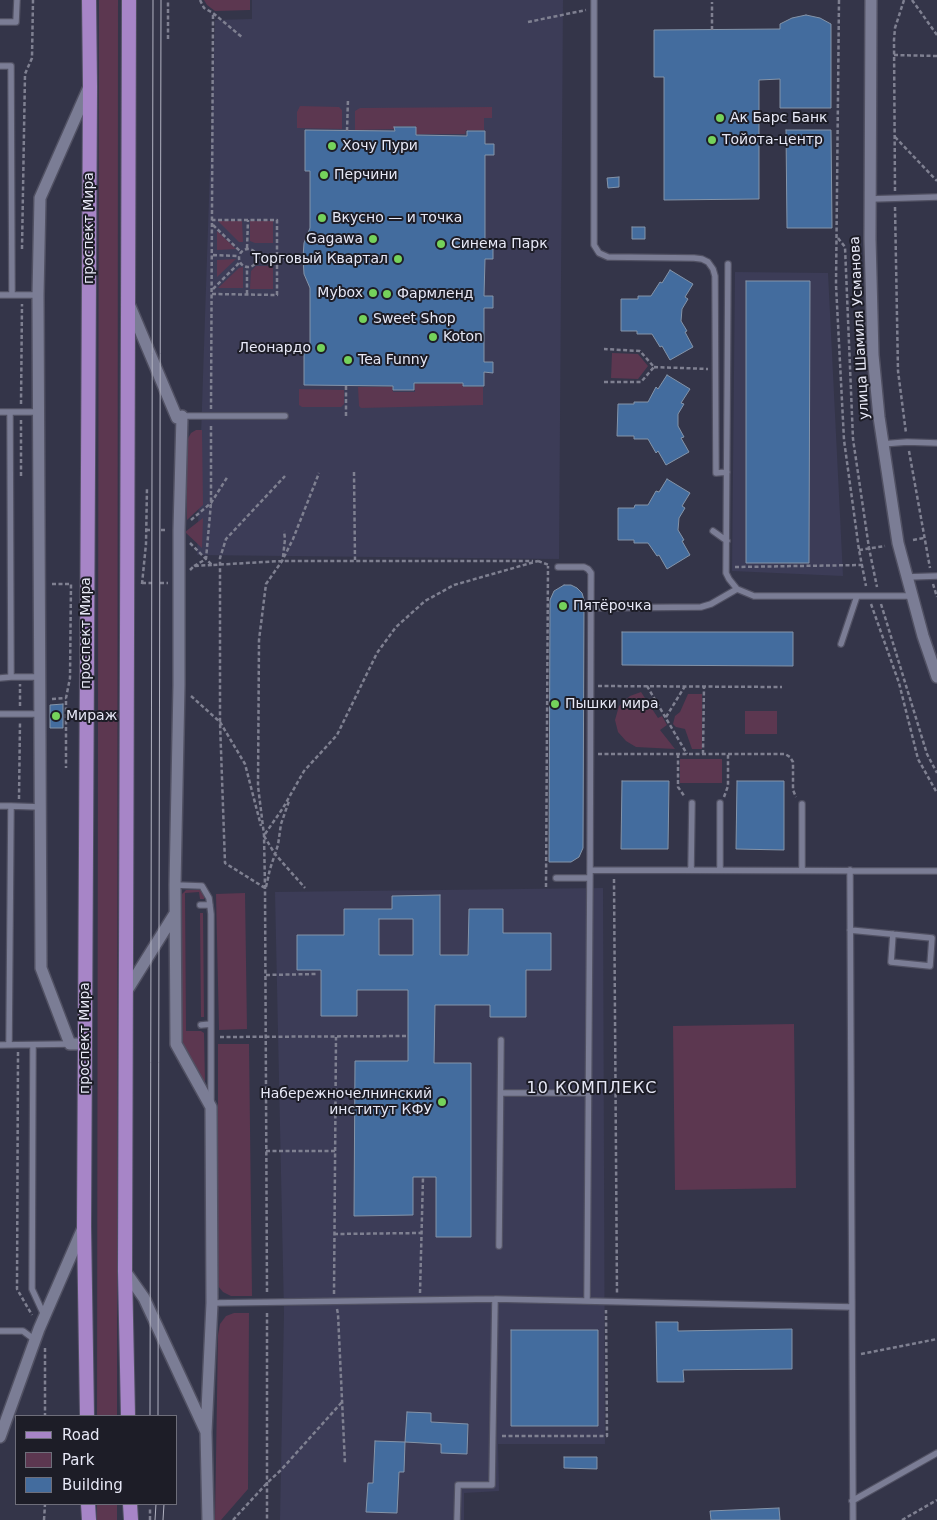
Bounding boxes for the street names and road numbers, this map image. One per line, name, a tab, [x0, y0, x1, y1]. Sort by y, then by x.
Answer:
street label: проспект Мира	[81, 172, 97, 284]
street label: улица Шамиля Усманова	[847, 236, 873, 420]
street label: проспект Мира	[78, 577, 94, 689]
street label: проспект Мира	[77, 982, 93, 1094]

